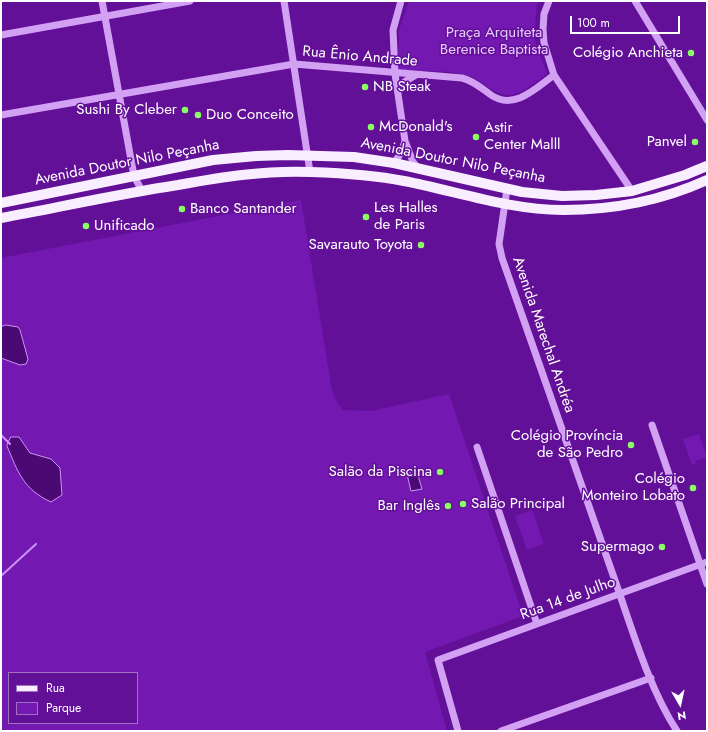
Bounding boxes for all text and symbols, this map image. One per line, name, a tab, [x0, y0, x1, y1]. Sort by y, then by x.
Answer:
scale bar	[572, 8, 682, 34]
text: 100 m	[577, 14, 610, 32]
park label: Praça Arquiteta Berenice Baptista	[440, 24, 548, 59]
street label: Rua Ênio Andrade	[302, 43, 418, 71]
place label: Colégio Anchieta	[573, 44, 683, 62]
marker: Colégio Anchieta	[686, 48, 696, 58]
place label: NB Steak	[373, 78, 431, 96]
marker: NB Steak	[360, 82, 370, 92]
place label: Sushi By Cleber	[76, 101, 177, 119]
marker: Sushi By Cleber	[180, 105, 190, 115]
place label: Duo Conceito	[206, 106, 294, 124]
marker: Duo Conceito	[193, 110, 203, 120]
place label: McDonald's	[379, 118, 453, 136]
place label: Astir Center Malll	[484, 119, 561, 154]
marker: McDonald's	[366, 122, 376, 132]
marker: Astir Center Malll	[471, 132, 481, 142]
place label: Panvel	[647, 133, 687, 151]
street label: Avenida Doutor Nilo Peçanha	[359, 134, 547, 188]
street label: Avenida Doutor Nilo Peçanha	[33, 136, 221, 190]
marker: Panvel	[690, 137, 700, 147]
place label: Les Halles de Paris	[374, 199, 438, 234]
place label: Banco Santander	[190, 200, 297, 218]
marker: Banco Santander	[177, 204, 187, 214]
marker: Les Halles de Paris	[361, 212, 371, 222]
place label: Unificado	[94, 217, 154, 235]
marker: Unificado	[81, 221, 91, 231]
place label: Savarauto Toyota	[308, 236, 413, 254]
marker: Savarauto Toyota	[416, 240, 426, 250]
street label: Avenida Marechal Andréa	[508, 255, 578, 415]
place label: Colégio Província de São Pedro	[511, 427, 623, 462]
marker: Colégio Província de São Pedro	[626, 440, 636, 450]
place label: Salão da Piscina	[329, 463, 432, 481]
marker: Salão da Piscina	[435, 467, 445, 477]
place label: Colégio Monteiro Lobato	[581, 470, 685, 505]
marker: Colégio Monteiro Lobato	[688, 483, 698, 493]
place label: Salão Principal	[471, 495, 565, 513]
place label: Bar Inglês	[377, 497, 440, 515]
marker: Salão Principal	[458, 499, 468, 509]
marker: Bar Inglês	[443, 501, 453, 511]
place label: Supermago	[581, 538, 654, 556]
marker: Supermago	[657, 542, 667, 552]
street label: Rua 14 de Julho	[518, 573, 618, 625]
legend	[8, 672, 138, 724]
text: Rua	[46, 679, 65, 697]
north arrow	[660, 684, 700, 724]
text: Parque	[46, 699, 81, 717]
text: N	[676, 707, 687, 724]

